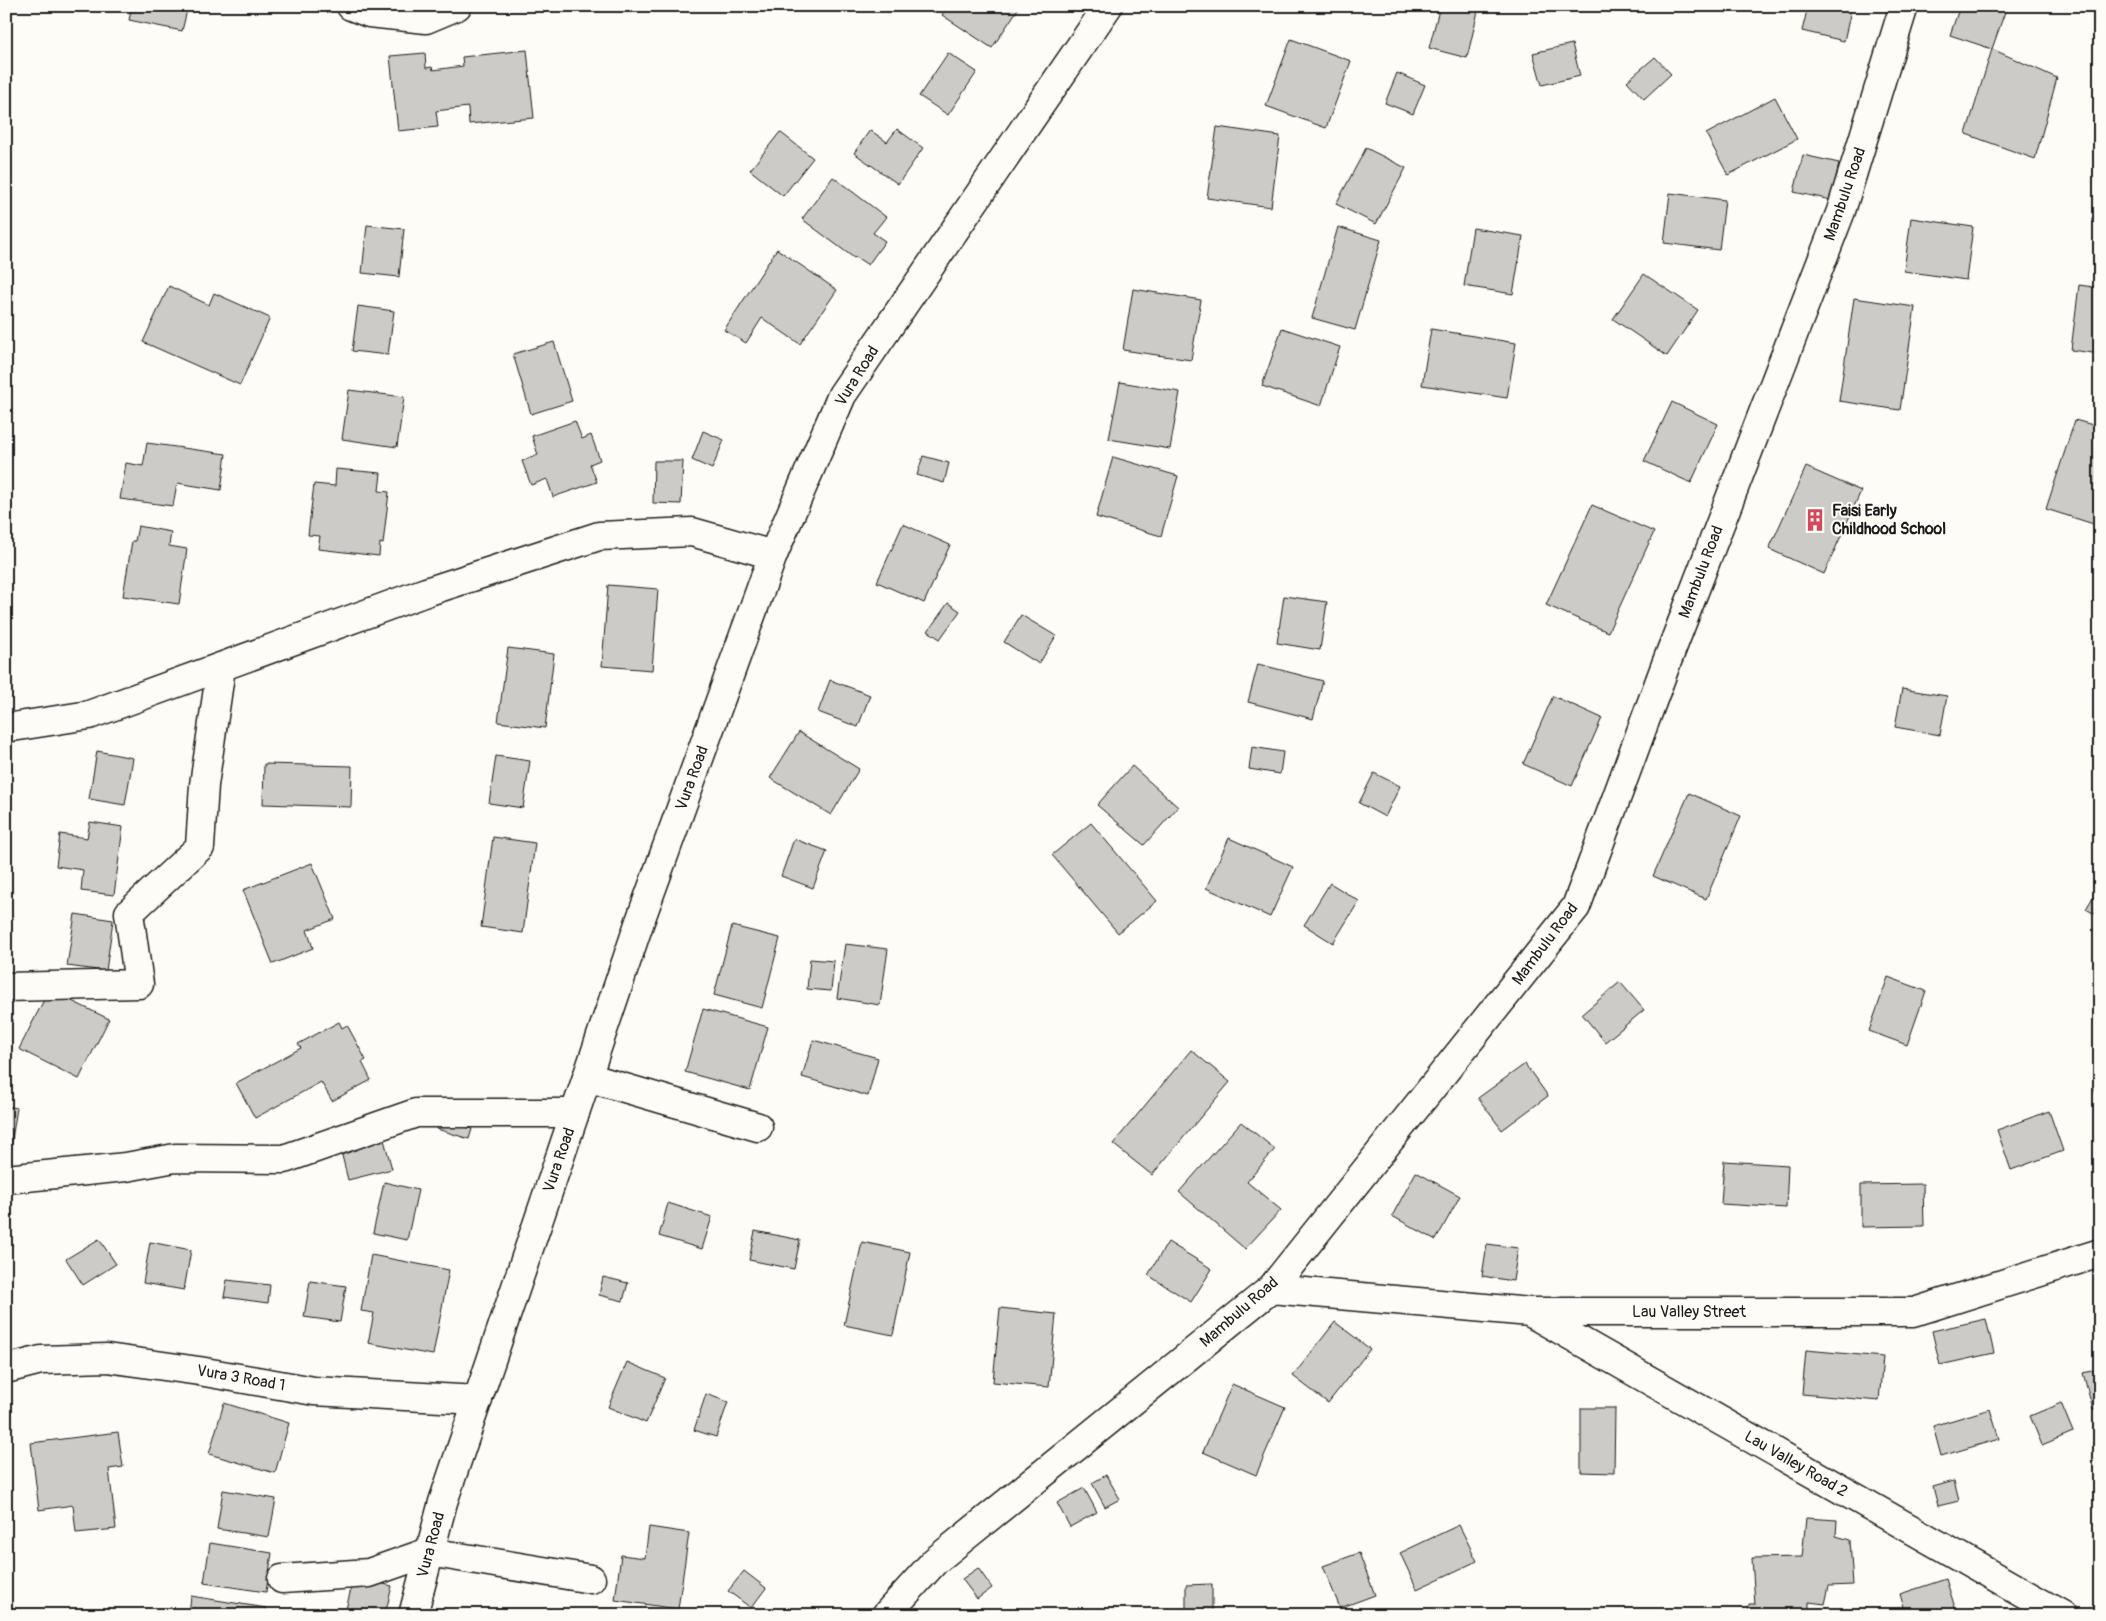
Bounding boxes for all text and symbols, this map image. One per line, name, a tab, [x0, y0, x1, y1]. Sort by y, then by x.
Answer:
street label: Mambulu Road	[1820, 145, 1870, 243]
street label: Vura Road	[831, 342, 883, 410]
place label: Faisi Early Childhood School	[1832, 501, 1946, 539]
building icon: Faisi Early Childhood School	[1802, 507, 1828, 533]
street label: Mambulu Road	[1674, 523, 1728, 621]
street label: Vura Road	[671, 743, 713, 813]
street label: Mambulu Road	[1508, 899, 1582, 989]
street label: Vura Road	[539, 1125, 579, 1195]
street label: Mambulu Road	[1196, 1272, 1282, 1352]
street label: Lau Valley Street	[1632, 1302, 1746, 1322]
street label: Vura 3 Road 1	[195, 1360, 287, 1396]
street label: Lau Valley Road 2	[1741, 1426, 1851, 1502]
street label: Vura Road	[413, 1510, 449, 1580]

